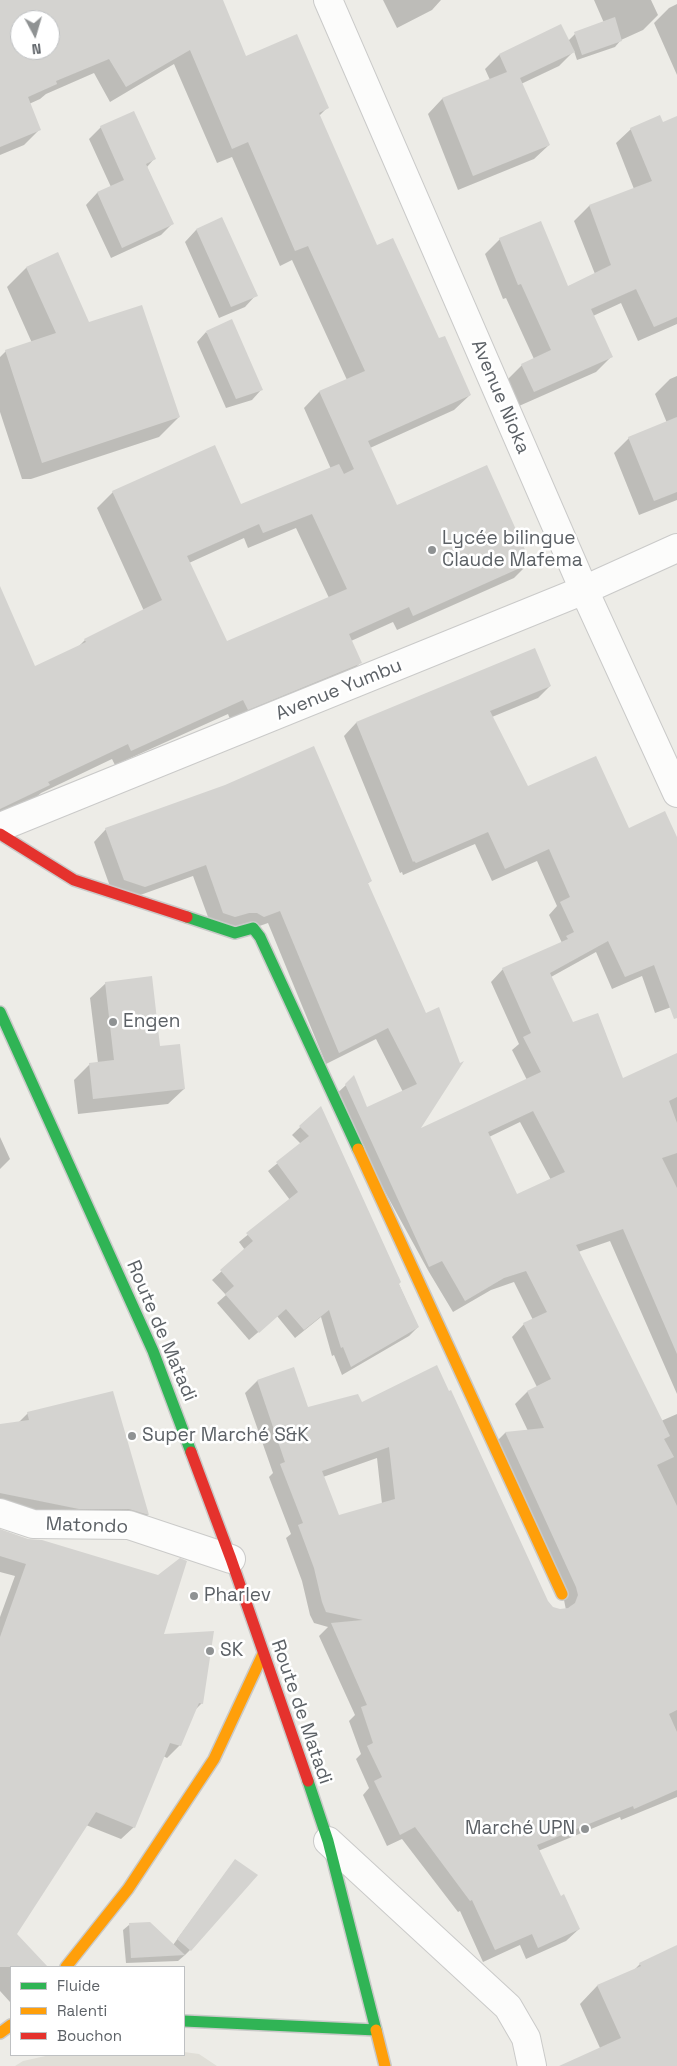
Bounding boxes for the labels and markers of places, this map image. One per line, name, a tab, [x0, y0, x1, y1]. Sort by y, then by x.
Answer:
place label: Lycée bilingue Claude Mafema	[442, 528, 583, 572]
marker: Lycée bilingue Claude Mafema	[426, 544, 438, 556]
place label: Engen	[123, 1011, 180, 1033]
marker: Engen	[107, 1016, 119, 1028]
place label: Super Marché S&K	[142, 1425, 309, 1447]
marker: Super Marché S&K	[126, 1430, 138, 1442]
place label: Pharlev	[204, 1585, 271, 1607]
marker: Pharlev	[188, 1590, 200, 1602]
place label: SK	[220, 1640, 243, 1662]
marker: SK	[204, 1645, 216, 1657]
place label: Marché UPN	[465, 1818, 575, 1840]
marker: Marché UPN	[579, 1823, 591, 1835]

